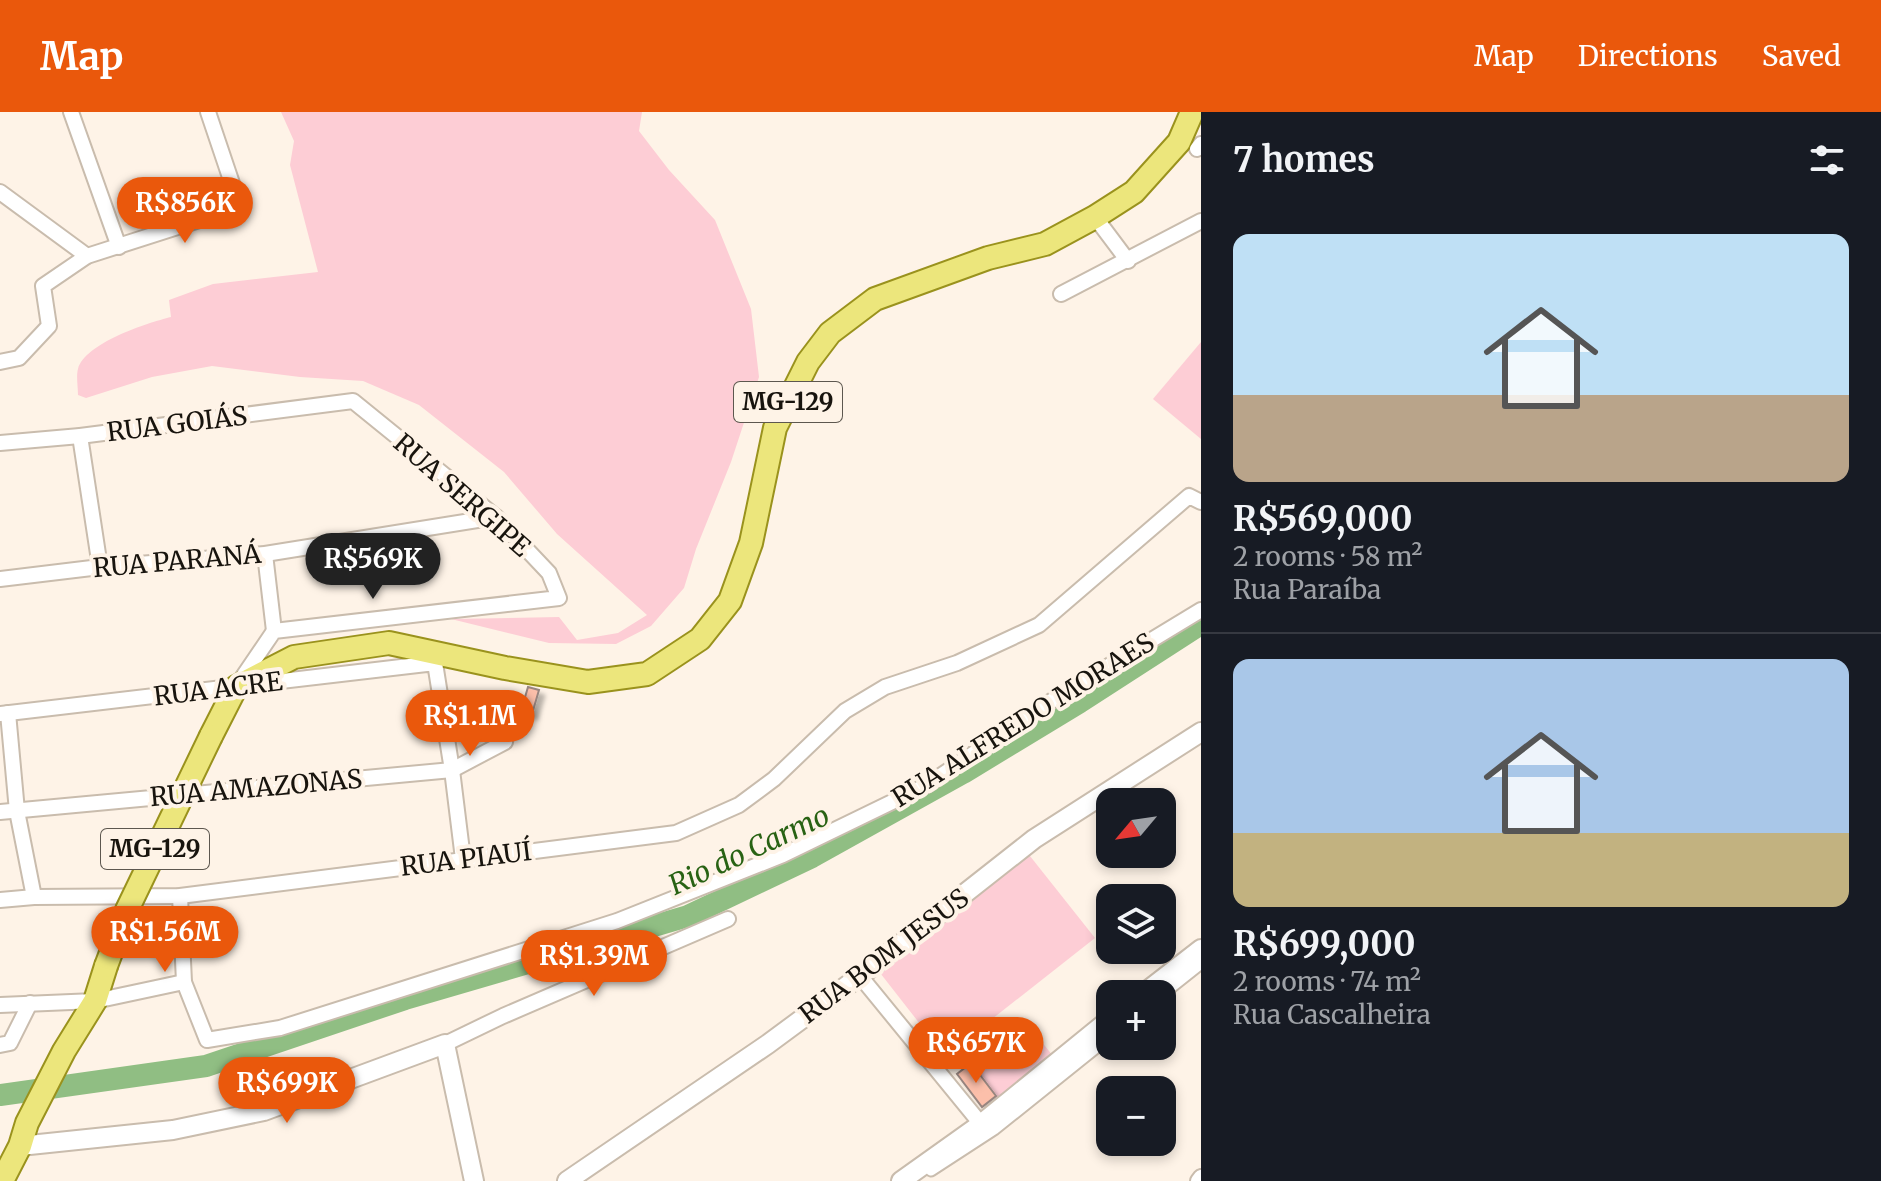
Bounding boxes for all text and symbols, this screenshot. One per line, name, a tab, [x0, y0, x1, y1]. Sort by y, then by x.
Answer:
text: Map	[40, 33, 124, 80]
text: Map	[1474, 38, 1534, 74]
text: Directions	[1578, 38, 1718, 74]
text: Saved	[1762, 38, 1841, 74]
icon: filters	[1805, 138, 1849, 182]
text: 7 homes	[1233, 139, 1375, 181]
pin: R$856K	[120, 177, 250, 245]
text: R$856K	[135, 186, 235, 219]
icon: home	[1469, 286, 1613, 430]
road number: MG-129	[734, 382, 842, 422]
street label: RUA GOIÁS	[105, 398, 249, 448]
street label: RUA SERGIPE	[387, 426, 538, 563]
text: R$569,000	[1233, 498, 1412, 540]
pin: R$569K	[308, 533, 438, 601]
street label: RUA PARANÁ	[91, 536, 263, 584]
text: 2 rooms · 58 m²	[1233, 540, 1422, 573]
text: R$569K	[323, 542, 423, 575]
text: Rua Paraíba	[1233, 573, 1381, 606]
street label: RUA ALFREDO MORAES	[886, 625, 1160, 814]
street label: RUA ACRE	[152, 664, 285, 713]
pin: R$1.1M	[405, 690, 535, 758]
text: R$1.1M	[424, 699, 516, 732]
icon: home	[1469, 711, 1613, 855]
street label: RUA AMAZONAS	[148, 762, 363, 813]
north arrow	[1096, 788, 1176, 868]
map controls	[1096, 788, 1176, 1156]
water label: Rio do Carmo	[663, 797, 835, 903]
road number: MG-129	[101, 829, 209, 869]
street label: RUA PIAUÍ	[398, 833, 534, 883]
street label: RUA BOM JESUS	[792, 881, 975, 1030]
button: layers	[1096, 884, 1176, 964]
pin: R$1.56M	[91, 906, 239, 974]
text: R$1.56M	[109, 915, 221, 948]
text: R$699,000	[1233, 923, 1415, 965]
pin: R$1.39M	[520, 930, 668, 998]
text: R$1.39M	[539, 939, 649, 972]
text: 2 rooms · 74 m²	[1233, 965, 1421, 998]
button: +	[1096, 980, 1176, 1060]
text: Rua Cascalheira	[1233, 998, 1431, 1031]
pin: R$657K	[911, 1017, 1041, 1085]
text: R$657K	[926, 1026, 1026, 1059]
pin: R$699K	[222, 1057, 352, 1125]
text: R$699K	[236, 1066, 338, 1099]
button: −	[1096, 1076, 1176, 1156]

